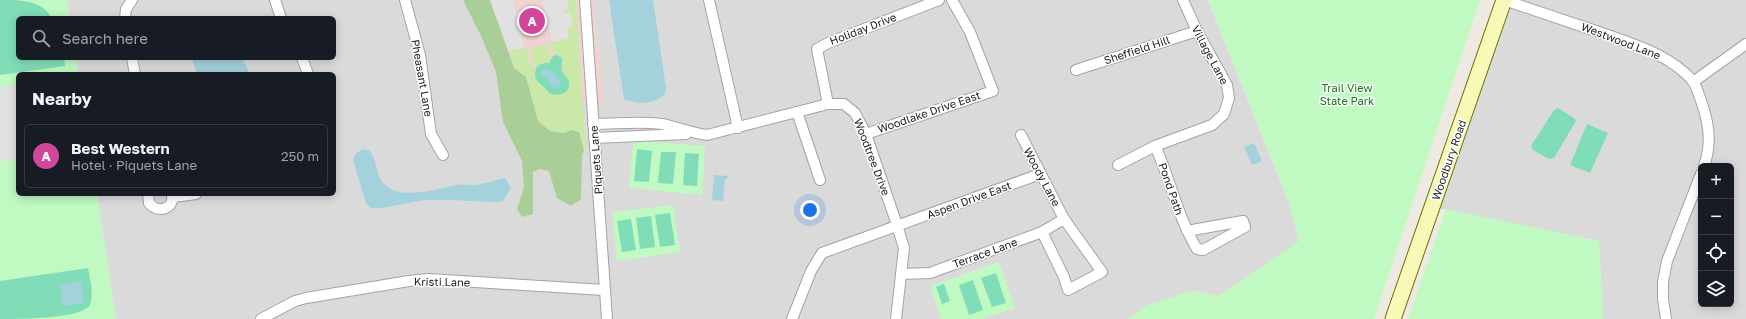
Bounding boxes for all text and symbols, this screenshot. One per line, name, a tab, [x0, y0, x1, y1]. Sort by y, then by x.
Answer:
pin: A	[519, 6, 545, 36]
street label: Holiday Drive	[828, 10, 898, 47]
search box	[16, 16, 336, 60]
street label: Westwood Lane	[1580, 19, 1663, 62]
street label: Village Lane	[1189, 23, 1231, 87]
icon: search	[30, 27, 52, 49]
text: Search here	[62, 29, 148, 47]
street label: Sheffield Hill	[1102, 33, 1172, 66]
street label: Pheasant Lane	[409, 38, 436, 118]
park label: Trail View State Park	[1320, 81, 1374, 107]
text: Nearby	[32, 88, 92, 109]
street label: Woodlake Drive East	[876, 88, 982, 135]
street label: Woodtree Drive	[852, 116, 893, 197]
street label: Woodbury Road	[1429, 118, 1468, 202]
street label: Piquets Lane	[587, 125, 604, 195]
text: Best Western	[71, 139, 170, 157]
street label: Woody Lane	[1022, 145, 1063, 208]
text: A	[41, 148, 51, 164]
text: 250 m	[281, 148, 319, 164]
text: Hotel · Piquets Lane	[71, 157, 197, 173]
street label: Pond Path	[1156, 161, 1186, 217]
map controls	[1698, 163, 1734, 307]
button: +	[1698, 163, 1734, 199]
street label: Aspen Drive East	[925, 178, 1013, 221]
button: −	[1698, 199, 1734, 235]
your location	[800, 200, 820, 220]
street label: Terrace Lane	[951, 235, 1019, 270]
button: locate	[1698, 235, 1734, 271]
button: layers	[1698, 271, 1734, 307]
street label: Kristi Lane	[414, 275, 470, 288]

